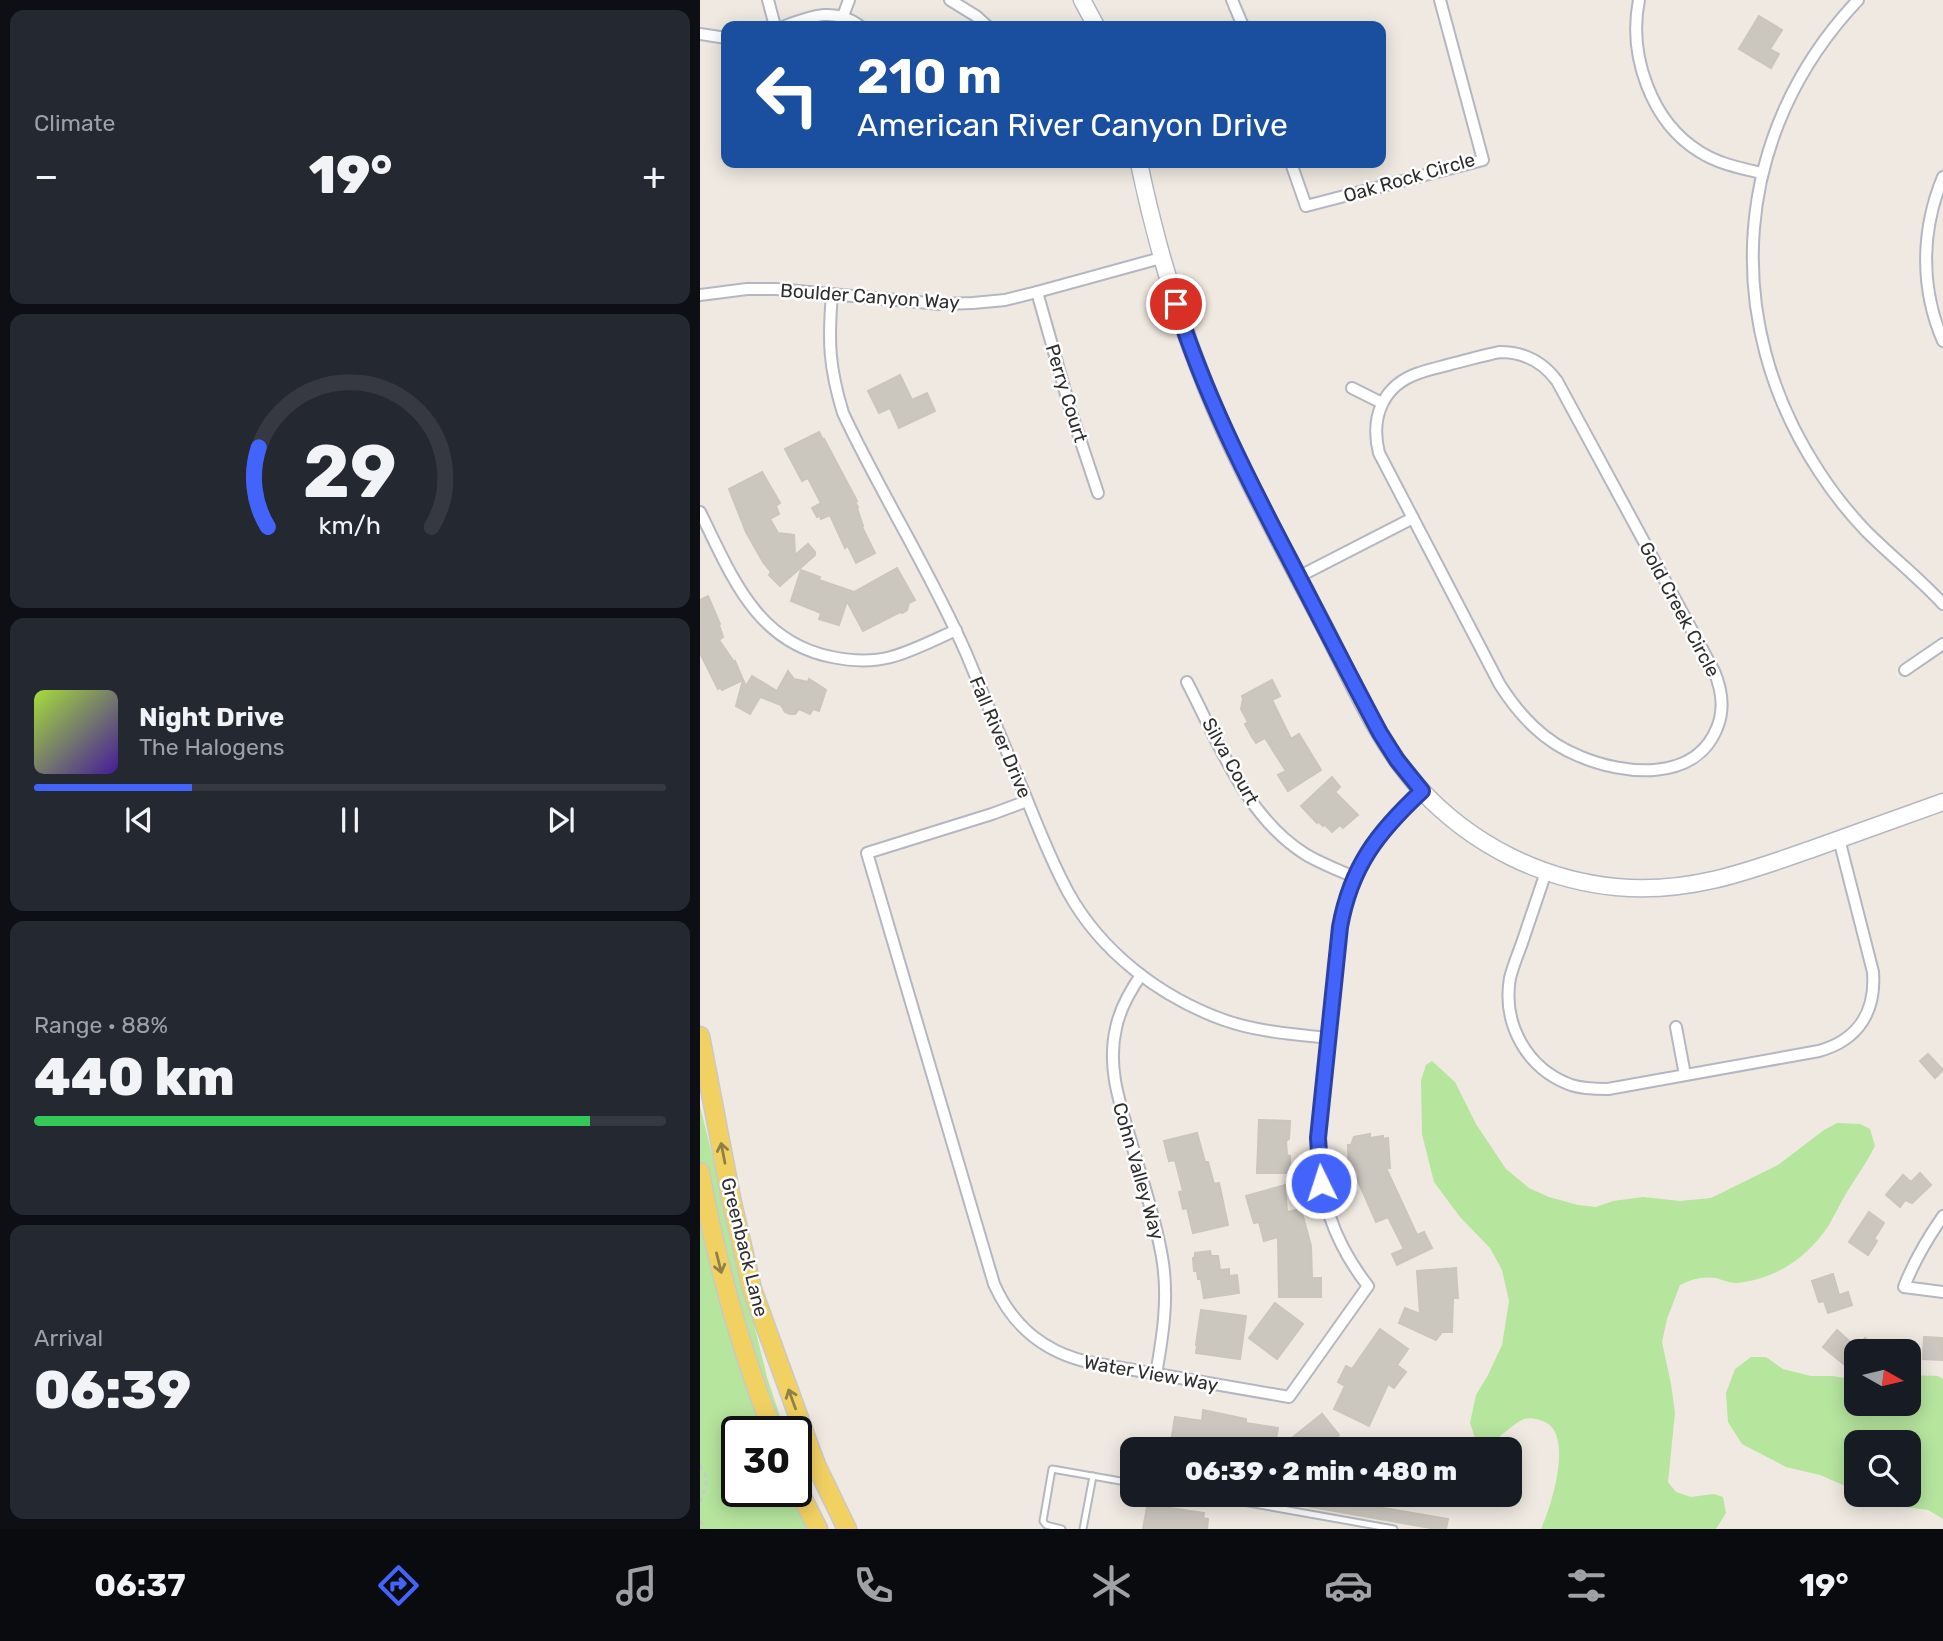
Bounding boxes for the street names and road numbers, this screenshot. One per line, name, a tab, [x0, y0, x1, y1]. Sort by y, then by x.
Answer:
street label: Oak Rock Circle	[1341, 148, 1478, 207]
street label: Boulder Canyon Way	[779, 279, 960, 314]
street label: Perry Court	[1041, 341, 1093, 446]
street label: Gold Creek Circle	[1634, 538, 1725, 681]
street label: Fall River Drive	[965, 673, 1037, 802]
street label: Silva Court	[1197, 714, 1264, 809]
street label: Cohn Valley Way	[1108, 1100, 1169, 1243]
street label: Greenback Lane	[716, 1175, 773, 1319]
street label: Water View Way	[1082, 1350, 1220, 1397]

